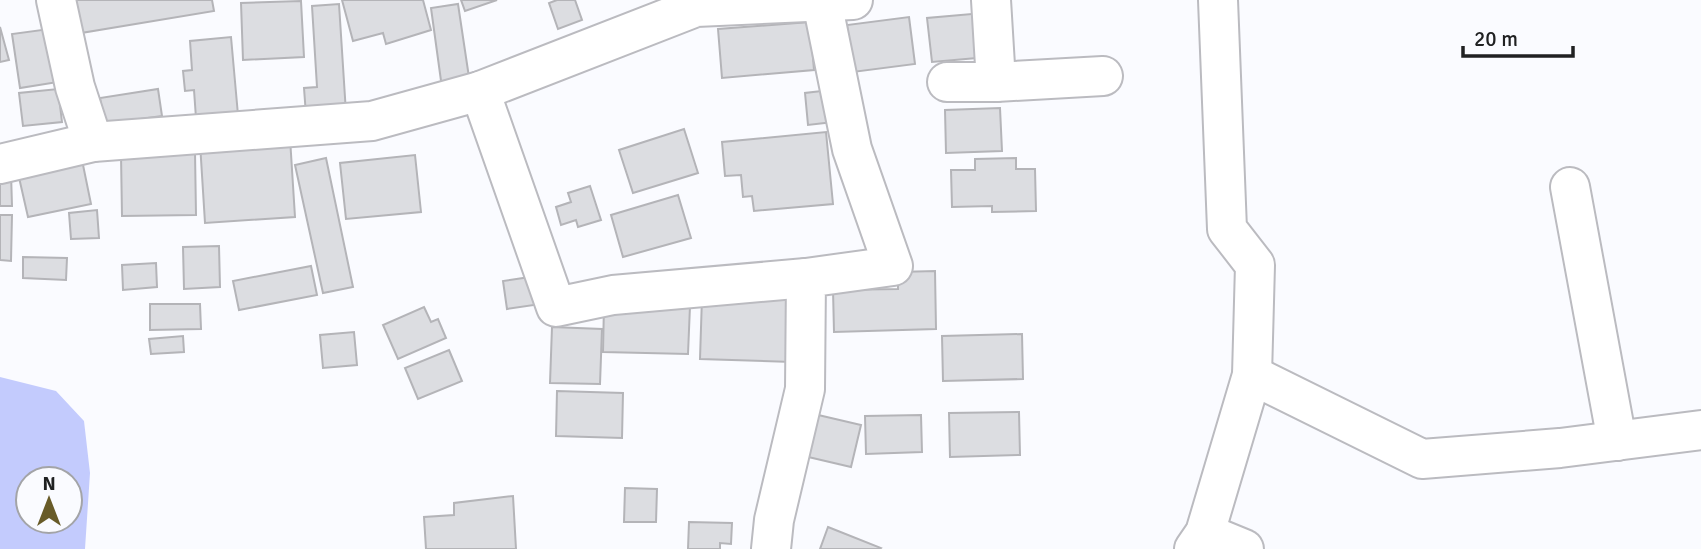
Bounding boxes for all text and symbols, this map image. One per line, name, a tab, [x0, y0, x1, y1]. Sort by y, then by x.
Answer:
scale bar	[1463, 14, 1573, 58]
text: 20 m	[1474, 26, 1518, 52]
north arrow	[14, 465, 84, 535]
text: N	[42, 472, 56, 496]

